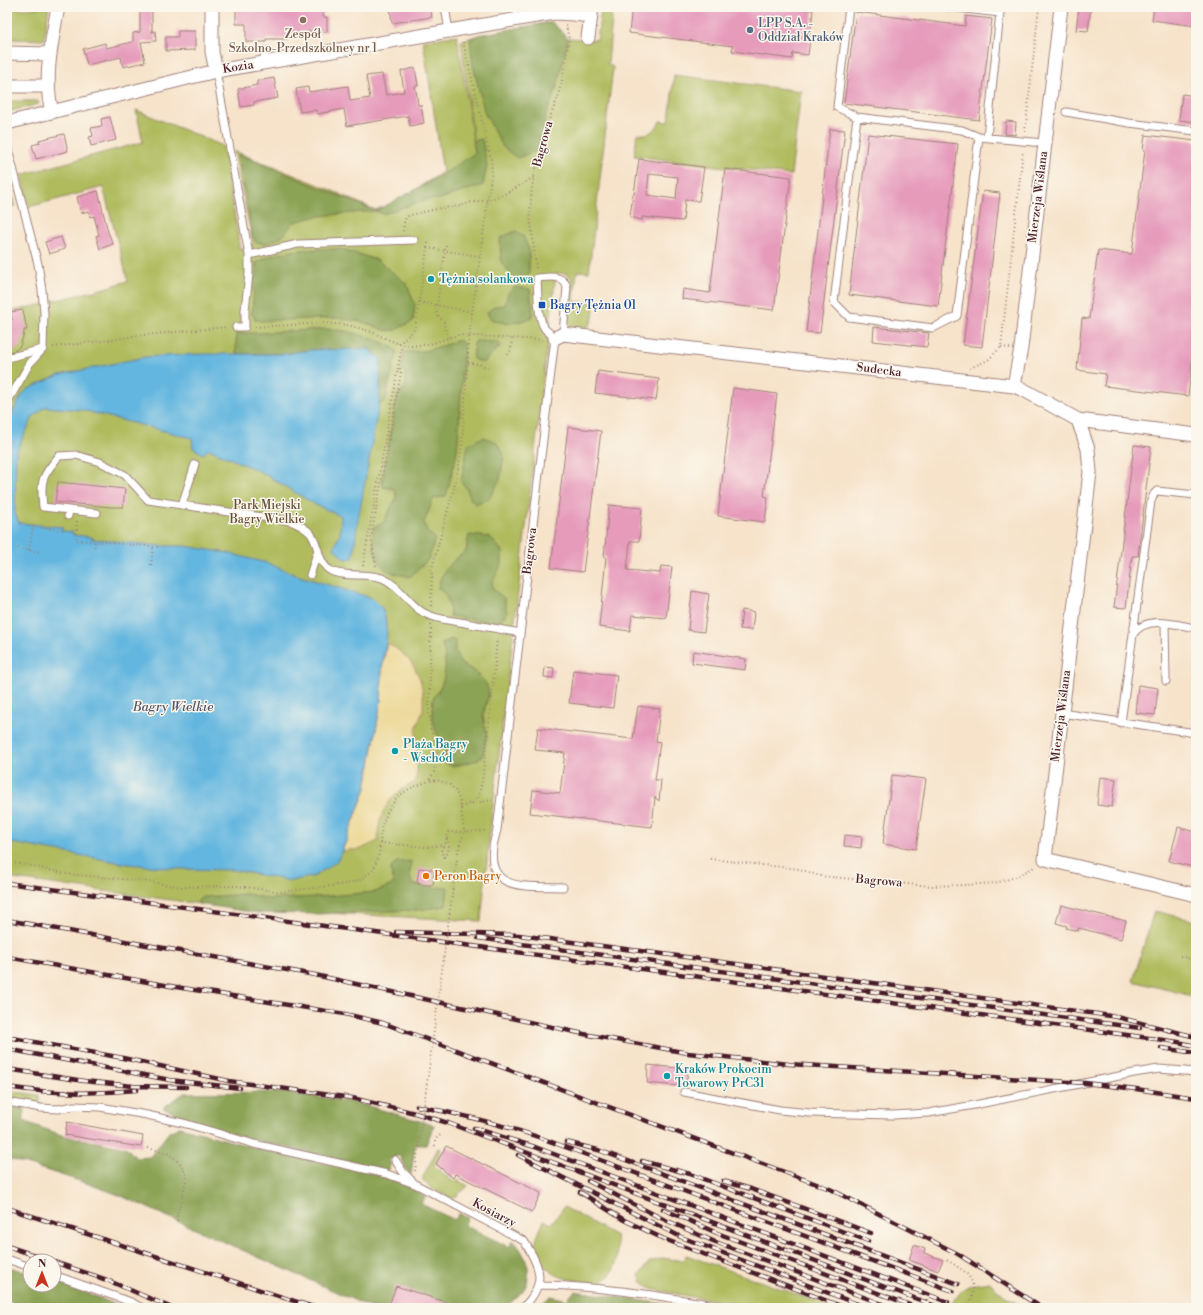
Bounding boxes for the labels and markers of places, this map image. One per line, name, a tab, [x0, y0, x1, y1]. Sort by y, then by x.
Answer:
marker: Zespół Szkolno-Przedszkolney nr 1	[298, 15, 308, 25]
place label: LPP S.A. - Oddział Kraków	[758, 16, 844, 45]
marker: LPP S.A. - Oddział Kraków	[745, 25, 755, 35]
place label: Zespół Szkolno-Przedszkolney nr 1	[229, 27, 378, 56]
place label: Tężnia solankowa	[439, 272, 535, 287]
marker: Tężnia solankowa	[426, 274, 436, 284]
place label: Bagry Tężnia 01	[549, 298, 637, 313]
marker: Bagry Tężnia 01	[537, 300, 547, 310]
place label: Plaża Bagry - Wschód	[403, 737, 468, 766]
marker: Plaża Bagry - Wschód	[390, 746, 400, 756]
place label: Peron Bagry	[434, 869, 502, 884]
marker: Peron Bagry	[421, 871, 431, 881]
place label: Kraków Prokocim Towarowy PrC31	[675, 1062, 772, 1091]
marker: Kraków Prokocim Towarowy PrC31	[662, 1071, 672, 1081]

